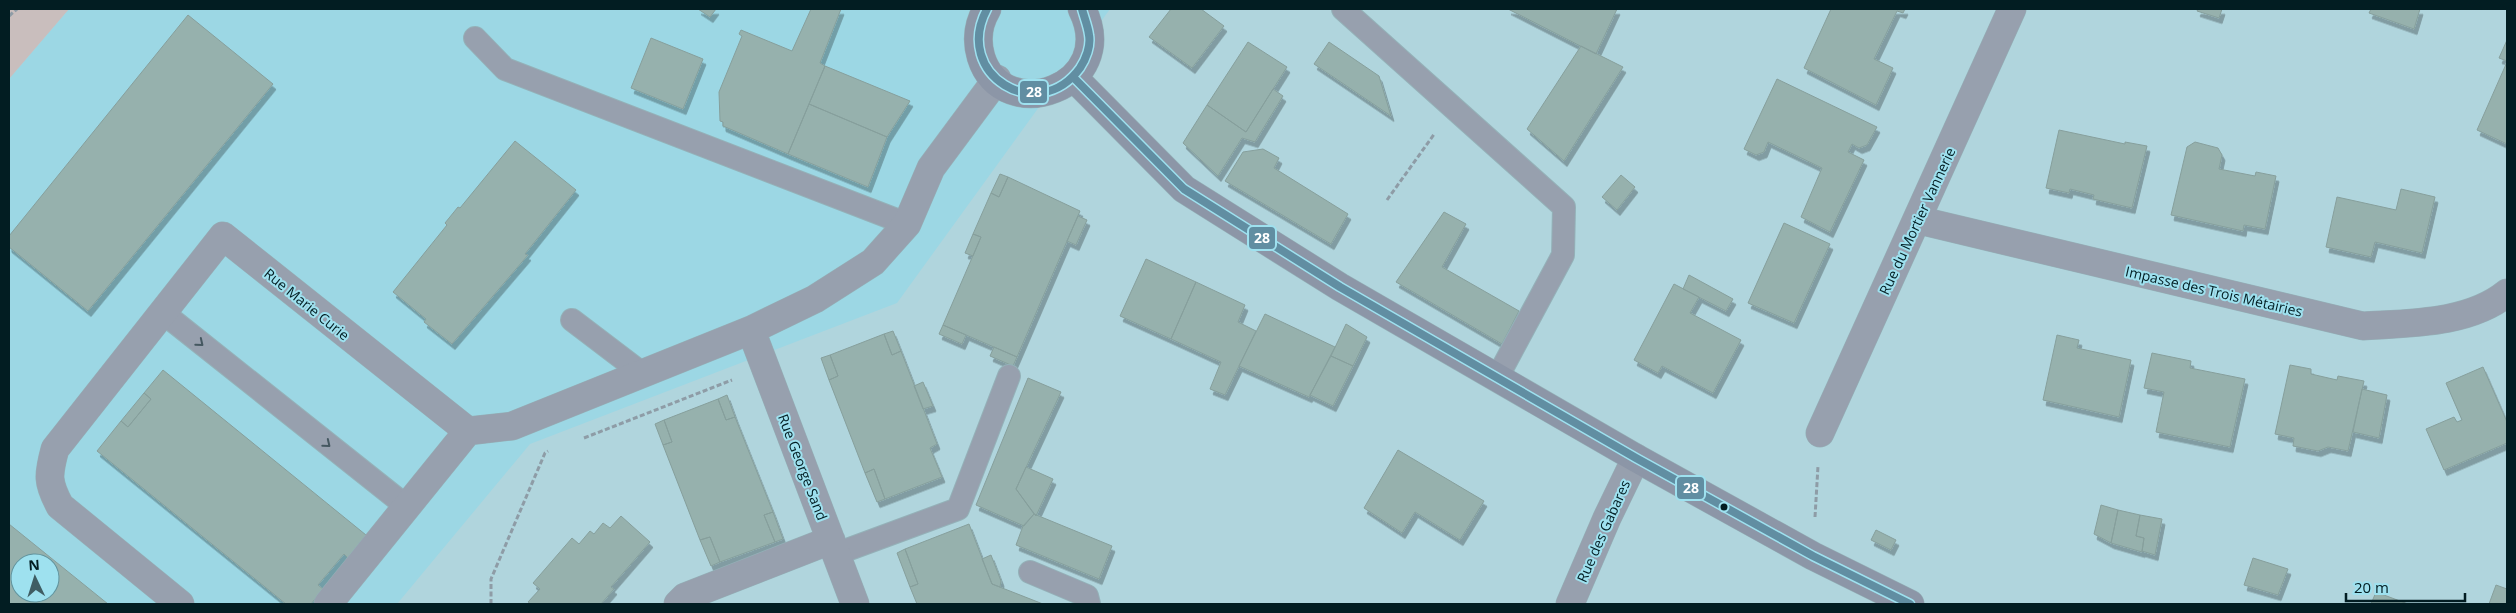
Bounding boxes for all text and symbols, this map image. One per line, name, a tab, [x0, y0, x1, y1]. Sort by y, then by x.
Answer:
line badge: 28	[1019, 80, 1048, 104]
text: 28	[1026, 82, 1042, 101]
street label: Rue du Mortier Vannerie	[1875, 144, 1960, 298]
line badge: 28	[1248, 226, 1276, 250]
text: 28	[1254, 228, 1270, 247]
street label: Impasse des Trois Métairies	[2124, 261, 2305, 321]
street label: Rue Marie Curie	[260, 264, 354, 344]
one-way arrow	[194, 337, 203, 345]
street label: Rue George Sand	[774, 411, 832, 523]
one-way arrow	[322, 438, 331, 447]
line badge: 28	[1676, 476, 1705, 500]
street label: Rue des Gabares	[1572, 477, 1634, 585]
text: 28	[1683, 478, 1699, 497]
unlabelled marker	[1719, 502, 1729, 512]
north arrow	[10, 553, 60, 603]
text: N	[28, 555, 40, 574]
scale bar	[2346, 570, 2465, 602]
text: 20 m	[2354, 577, 2389, 597]

